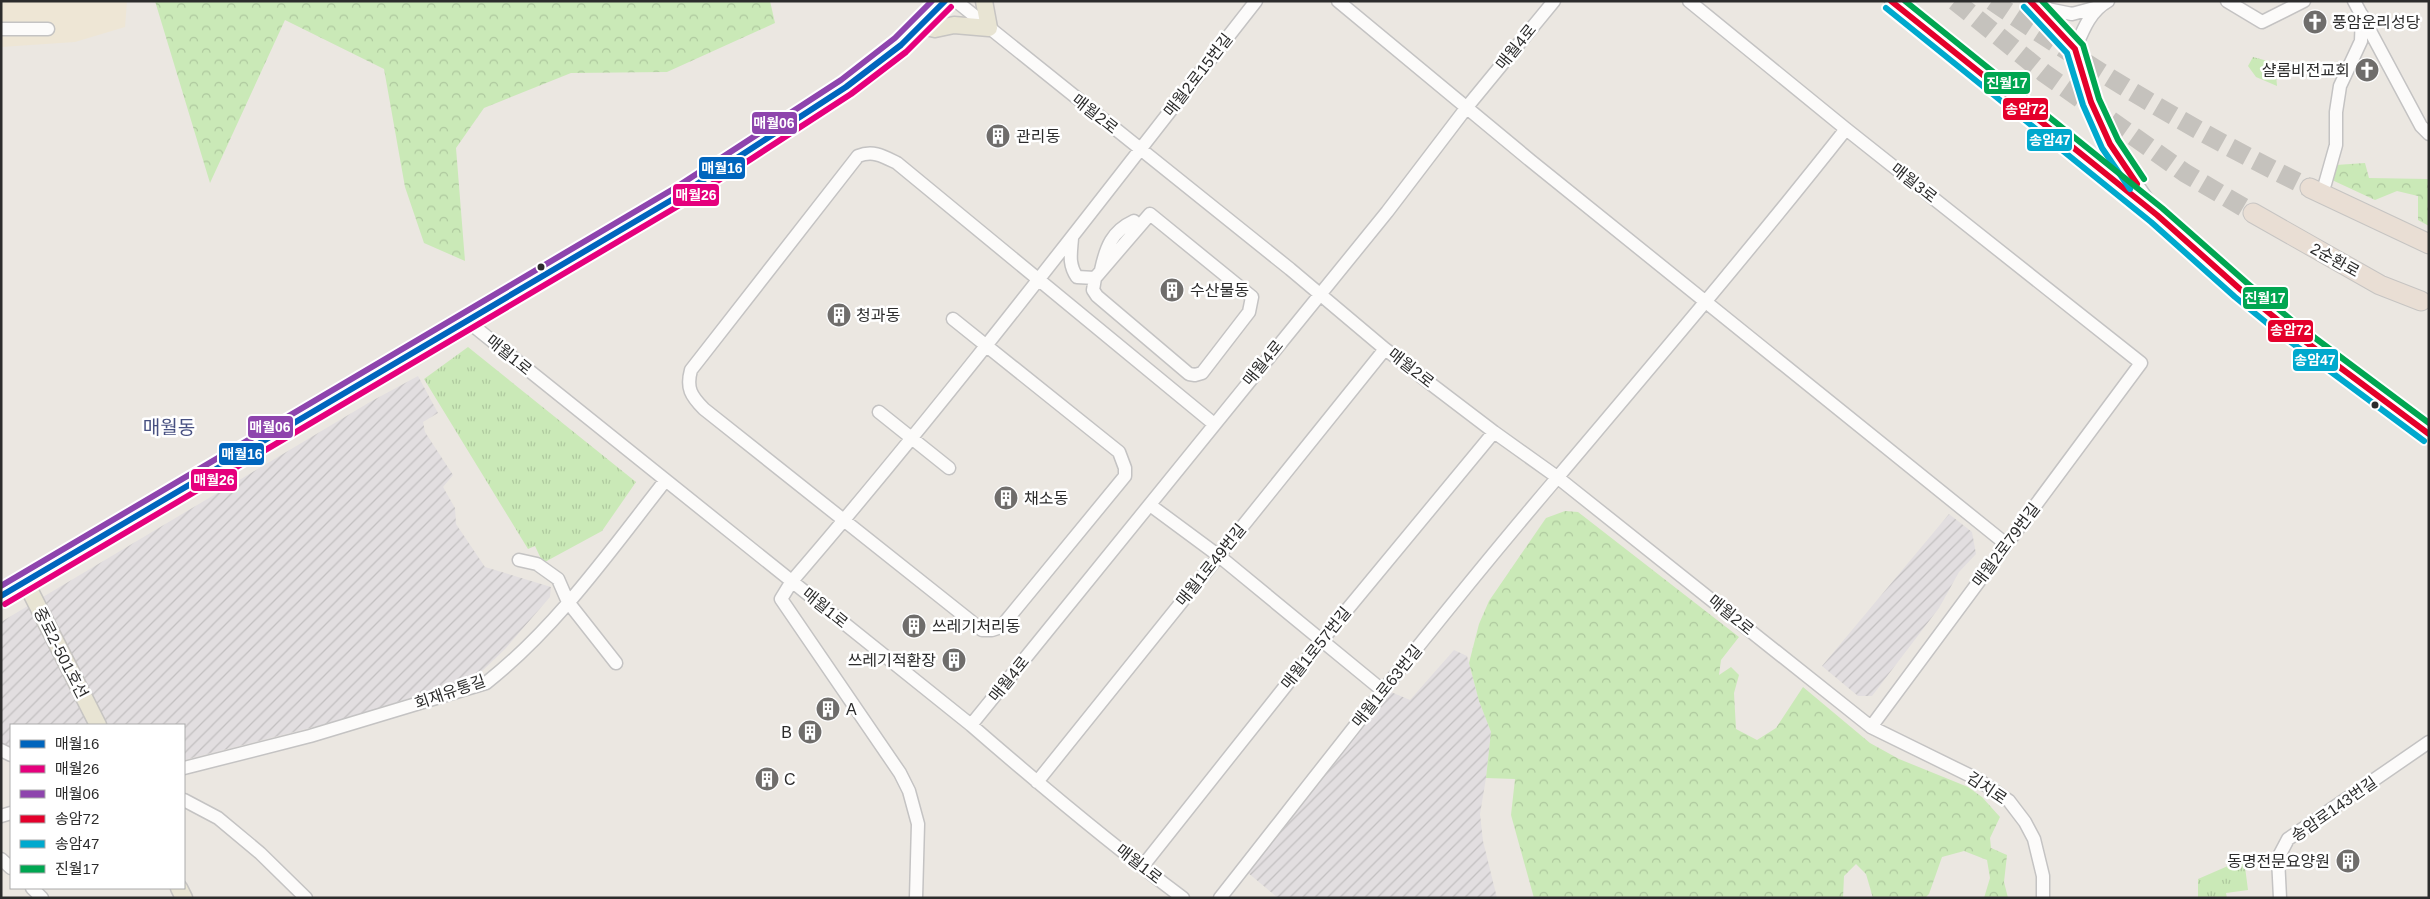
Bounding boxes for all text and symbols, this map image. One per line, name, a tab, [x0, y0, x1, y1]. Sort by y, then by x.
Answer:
church icon: 풍암운리성당	[2302, 9, 2328, 35]
place label: 풍암운리성당	[2332, 14, 2421, 31]
street label: 매월4로	[1493, 21, 1539, 73]
street label: 매월2로15번길	[1160, 30, 1236, 120]
church icon: 샬롬비전교회	[2354, 57, 2380, 83]
place label: 샬롬비전교회	[2262, 62, 2350, 79]
line badge: 진월17	[1983, 71, 2031, 95]
text: 진월17	[1986, 75, 2028, 91]
street label: 매월2로	[1069, 91, 1121, 137]
line badge: 송암72	[2002, 97, 2049, 121]
text: 송암72	[2005, 101, 2047, 117]
line badge: 매월06	[751, 111, 798, 135]
text: 매월06	[753, 115, 795, 131]
building icon: 관리동	[985, 123, 1011, 149]
place label: 관리동	[1016, 128, 1060, 145]
line badge: 송암47	[2026, 128, 2073, 152]
text: 송암47	[2029, 132, 2071, 148]
line badge: 매월16	[698, 156, 746, 180]
text: 매월16	[701, 160, 743, 176]
street label: 매월3로	[1888, 160, 1940, 206]
line badge: 매월26	[672, 183, 720, 207]
text: 매월26	[675, 187, 717, 203]
street label: 2순환로	[2308, 240, 2363, 280]
unlabelled marker	[536, 262, 546, 272]
building icon: 수산물동	[1159, 277, 1185, 303]
place label: 수산물동	[1190, 282, 1249, 299]
line badge: 진월17	[2242, 286, 2289, 310]
text: 진월17	[2244, 290, 2286, 306]
building icon: 청과동	[826, 302, 852, 328]
place label: 청과동	[856, 307, 900, 324]
line badge: 송암72	[2267, 319, 2314, 343]
text: 송암72	[2270, 322, 2312, 338]
street label: 매월1로	[483, 332, 535, 378]
street label: 매월4로	[1240, 337, 1286, 389]
street label: 매월2로	[1385, 345, 1437, 391]
line badge: 송암47	[2292, 348, 2339, 372]
text: 송암47	[2294, 352, 2336, 368]
unlabelled marker	[2370, 400, 2380, 410]
line badge: 매월06	[247, 415, 294, 439]
district label: 매월동	[143, 417, 195, 438]
text: 매월06	[249, 419, 291, 435]
line badge: 매월16	[218, 442, 265, 466]
text: 매월16	[221, 446, 263, 462]
line badge: 매월26	[190, 468, 238, 492]
text: 매월26	[193, 472, 235, 488]
building icon: 채소동	[993, 485, 1019, 511]
place label: 채소동	[1024, 490, 1068, 507]
street label: 매월2로79번길	[1969, 500, 2043, 590]
street label: 매월1로49번길	[1173, 521, 1249, 609]
street label: 매월1로	[799, 585, 851, 631]
street label: 매월2로	[1705, 592, 1757, 638]
street label: 매월1로57번길	[1278, 604, 1354, 692]
street label: 중로2-501호선	[31, 605, 91, 701]
building icon: 쓰레기처리동	[901, 613, 927, 639]
place label: 쓰레기처리동	[932, 618, 1021, 635]
street label: 매월1로63번길	[1349, 642, 1425, 730]
building icon: 쓰레기적환장	[941, 647, 967, 673]
place label: 쓰레기적환장	[848, 652, 936, 669]
street label: 매월4로	[986, 653, 1032, 705]
street label: 회재유통길	[412, 672, 488, 712]
building icon: A	[815, 696, 841, 722]
place label: A	[846, 701, 857, 718]
building icon: B	[797, 719, 823, 745]
legend	[10, 724, 185, 889]
place label: B	[781, 724, 792, 741]
text: 매월16	[55, 735, 99, 752]
text: 매월26	[55, 760, 99, 777]
building icon: C	[754, 766, 780, 792]
street label: 김치로	[1964, 769, 2010, 808]
place label: C	[784, 771, 796, 788]
street label: 송암로143번길	[2288, 773, 2380, 845]
text: 매월06	[55, 785, 99, 802]
text: 송암72	[55, 810, 99, 827]
text: 송암47	[55, 835, 99, 852]
street label: 매월1로	[1113, 841, 1165, 887]
building icon: 동명전문요양원	[2335, 848, 2361, 874]
place label: 동명전문요양원	[2227, 853, 2330, 870]
text: 진월17	[55, 860, 99, 877]

